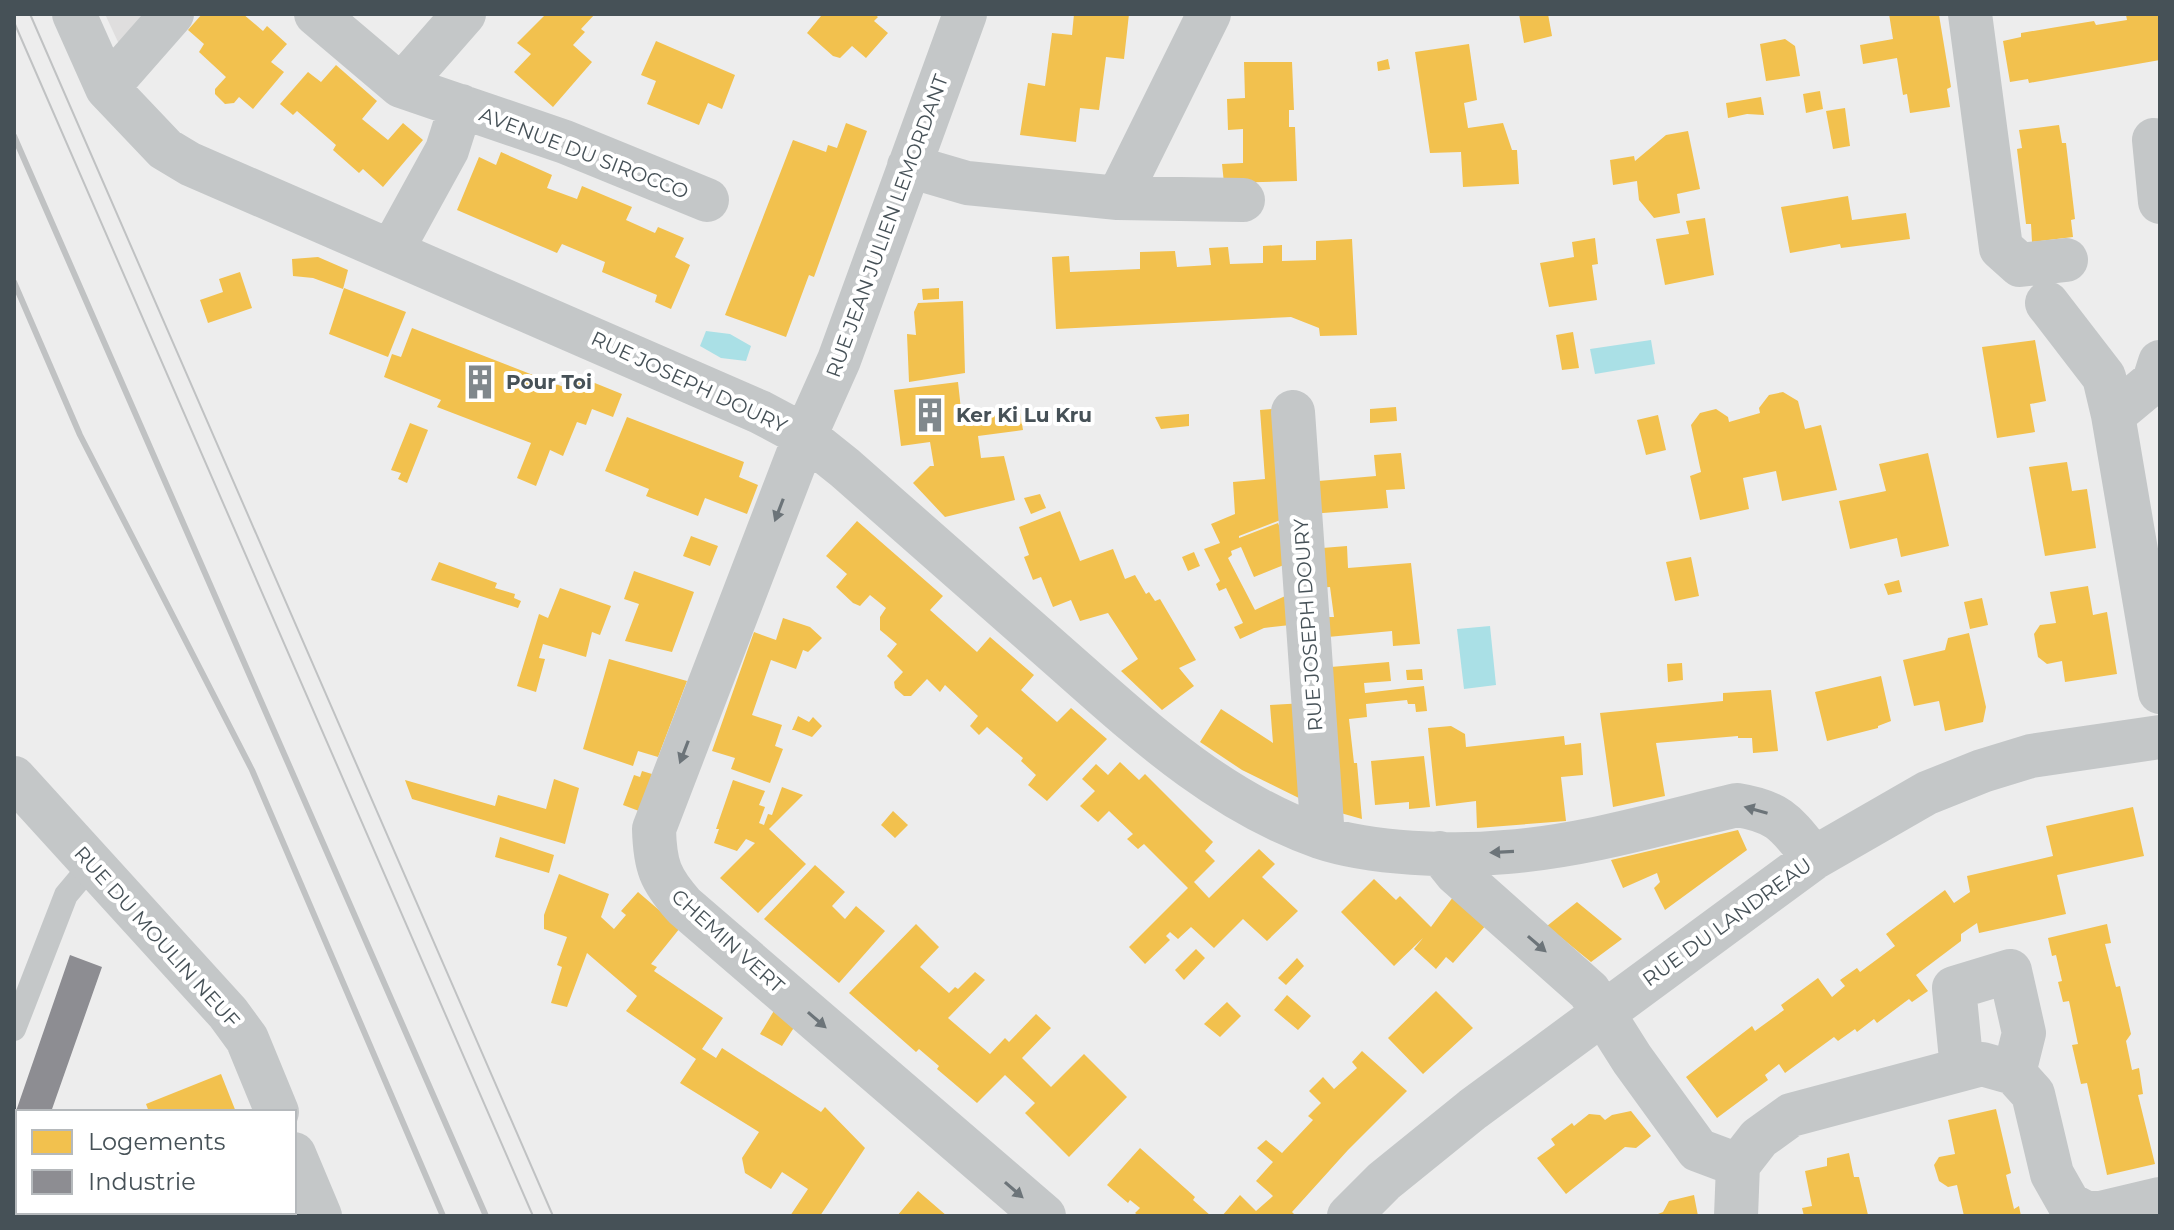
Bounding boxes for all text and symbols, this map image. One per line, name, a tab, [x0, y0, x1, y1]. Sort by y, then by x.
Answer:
street label: RUE JEAN JULIEN LEMORDANT	[821, 71, 953, 381]
street label: AVENUE DU SIROCCO	[476, 102, 692, 204]
street label: RUE JOSEPH DOURY	[587, 326, 791, 438]
building icon: Pour Toi	[461, 363, 499, 401]
place label: Pour Toi	[506, 370, 592, 394]
building icon: Ker Ki Lu Kru	[911, 396, 949, 434]
place label: Ker Ki Lu Kru	[956, 403, 1092, 427]
one-way arrow	[772, 498, 785, 522]
street label: RUE JOSEPH DOURY	[1289, 518, 1327, 732]
one-way arrow	[677, 740, 690, 764]
one-way arrow	[1744, 803, 1768, 816]
street label: RUE DU MOULIN NEUF	[69, 841, 245, 1033]
one-way arrow	[1489, 846, 1514, 859]
street label: RUE DU LANDREAU	[1638, 853, 1816, 991]
street label: CHEMIN VERT	[667, 884, 790, 998]
one-way arrow	[1528, 935, 1547, 953]
one-way arrow	[806, 1011, 826, 1028]
legend	[16, 1110, 296, 1214]
text: Logements	[88, 1127, 226, 1156]
text: Industrie	[88, 1167, 196, 1196]
one-way arrow	[1003, 1181, 1023, 1198]

